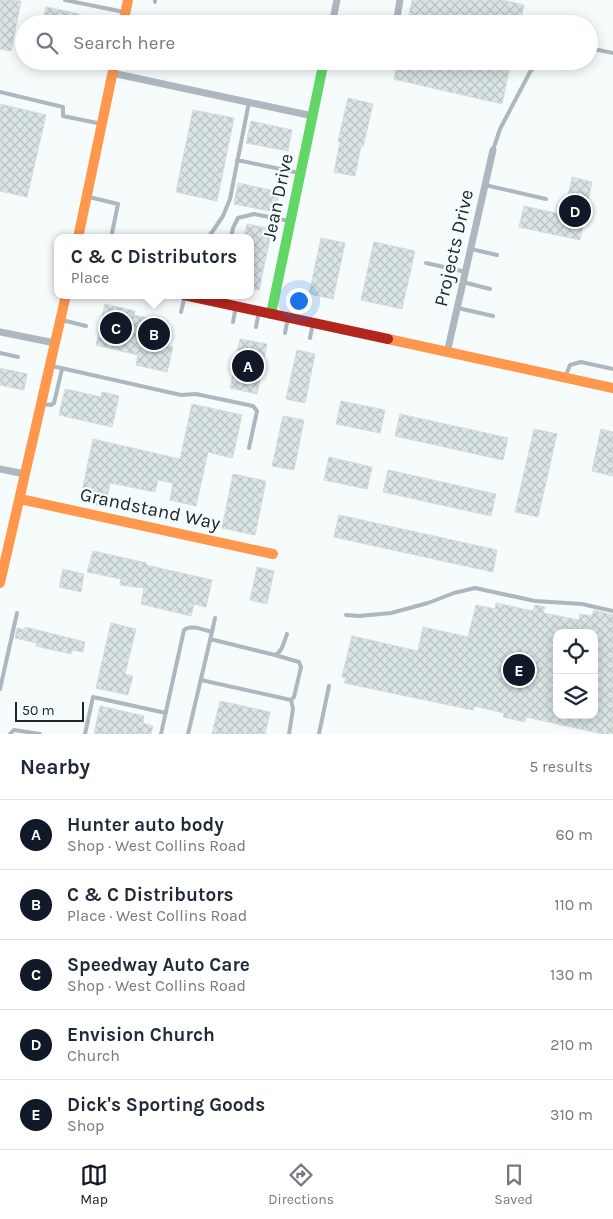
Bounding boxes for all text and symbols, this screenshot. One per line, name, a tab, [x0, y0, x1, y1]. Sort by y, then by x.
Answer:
search box	[15, 15, 598, 70]
icon: search	[33, 29, 61, 57]
text: Search here	[73, 32, 175, 54]
street label: Jean Drive	[258, 152, 298, 242]
street label: Projects Drive	[430, 187, 478, 309]
pin: D	[559, 192, 591, 230]
popup	[54, 234, 254, 299]
text: C & C Distributors	[71, 246, 237, 268]
text: Place	[71, 268, 109, 287]
your location	[286, 288, 312, 314]
pin: C	[100, 309, 132, 347]
pin: B	[138, 315, 170, 353]
pin: A	[232, 347, 264, 385]
street label: Grandstand Way	[78, 483, 222, 535]
map controls	[553, 629, 598, 719]
button: locate	[553, 629, 598, 674]
pin: E	[503, 651, 535, 689]
button: layers	[553, 674, 598, 719]
scale bar	[15, 699, 84, 722]
text: 50 m	[22, 702, 55, 719]
text: Nearby	[20, 755, 90, 779]
text: 5 results	[529, 757, 593, 776]
text: Hunter auto body	[67, 814, 224, 836]
text: A	[31, 825, 41, 844]
text: 60 m	[556, 825, 593, 844]
text: Shop · West Collins Road	[67, 836, 246, 855]
text: C & C Distributors	[67, 884, 234, 906]
text: B	[31, 895, 41, 914]
text: 110 m	[554, 895, 593, 914]
text: Place · West Collins Road	[67, 906, 247, 925]
text: Speedway Auto Care	[67, 954, 250, 976]
text: C	[31, 965, 41, 984]
text: 130 m	[550, 965, 593, 984]
text: Shop · West Collins Road	[67, 976, 246, 995]
text: Envision Church	[67, 1024, 215, 1046]
text: D	[31, 1035, 41, 1054]
text: 210 m	[550, 1035, 593, 1054]
text: Church	[67, 1046, 120, 1065]
text: Dick's Sporting Goods	[67, 1094, 265, 1116]
text: E	[31, 1105, 41, 1124]
text: 310 m	[550, 1105, 593, 1124]
text: Shop	[67, 1116, 104, 1135]
tab: Map	[80, 1161, 108, 1208]
tab: Directions	[268, 1161, 334, 1208]
tab: Saved	[494, 1161, 533, 1208]

